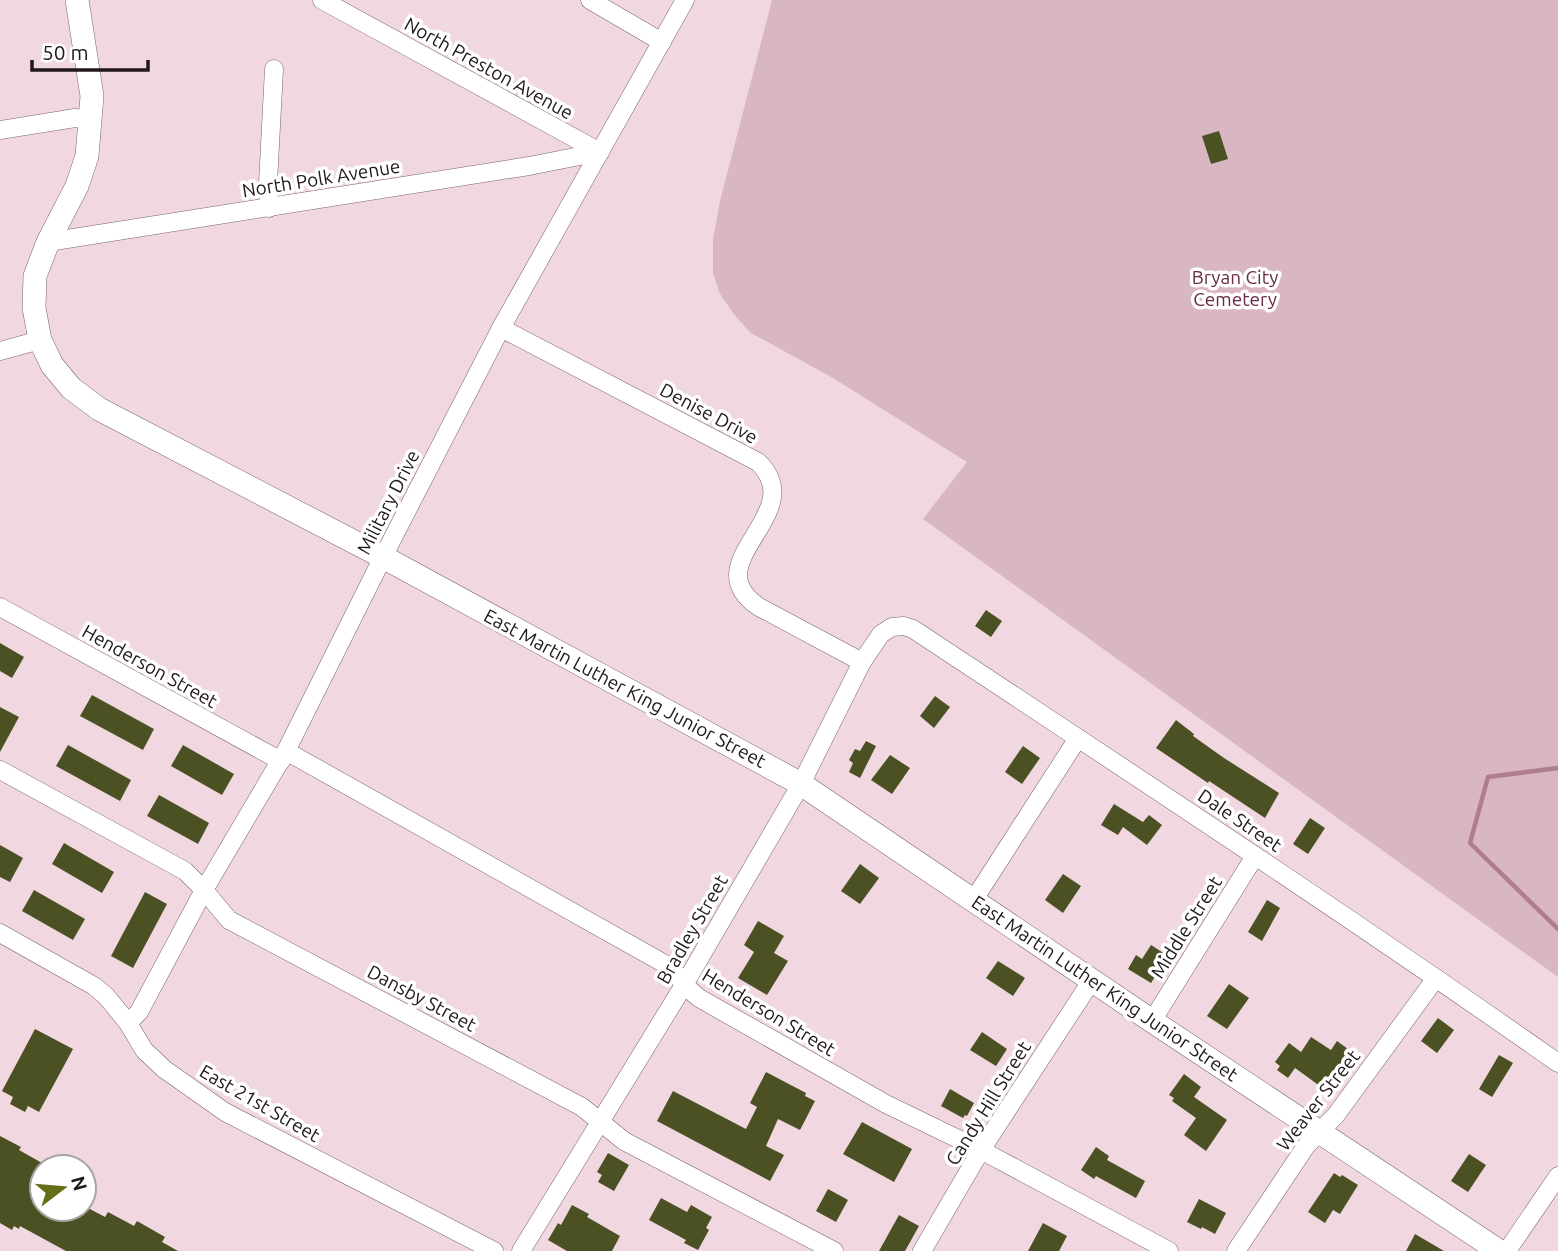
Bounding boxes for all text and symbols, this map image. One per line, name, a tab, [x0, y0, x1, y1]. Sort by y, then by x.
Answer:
street label: North Preston Avenue	[401, 12, 577, 124]
scale bar	[32, 28, 147, 72]
text: 50 m	[42, 40, 89, 64]
street label: North Polk Avenue	[240, 155, 402, 201]
park label: Bryan City Cemetery	[1192, 266, 1278, 310]
street label: Denise Drive	[656, 378, 762, 448]
street label: Military Drive	[352, 446, 424, 558]
street label: East Martin Luther King Junior Street	[480, 604, 770, 772]
street label: Henderson Street	[79, 620, 222, 712]
street label: Dale Street	[1194, 784, 1286, 856]
street label: Bradley Street	[652, 870, 732, 987]
street label: Middle Street	[1146, 871, 1226, 982]
street label: East Martin Luther King Junior Street	[968, 890, 1243, 1086]
street label: Dansby Street	[364, 960, 481, 1036]
street label: Henderson Street	[699, 964, 840, 1061]
street label: Candy Hill Street	[941, 1036, 1035, 1169]
street label: Weaver Street	[1272, 1045, 1365, 1155]
street label: East 21st Street	[196, 1060, 324, 1147]
north arrow	[28, 1153, 98, 1223]
text: N	[67, 1173, 92, 1193]

